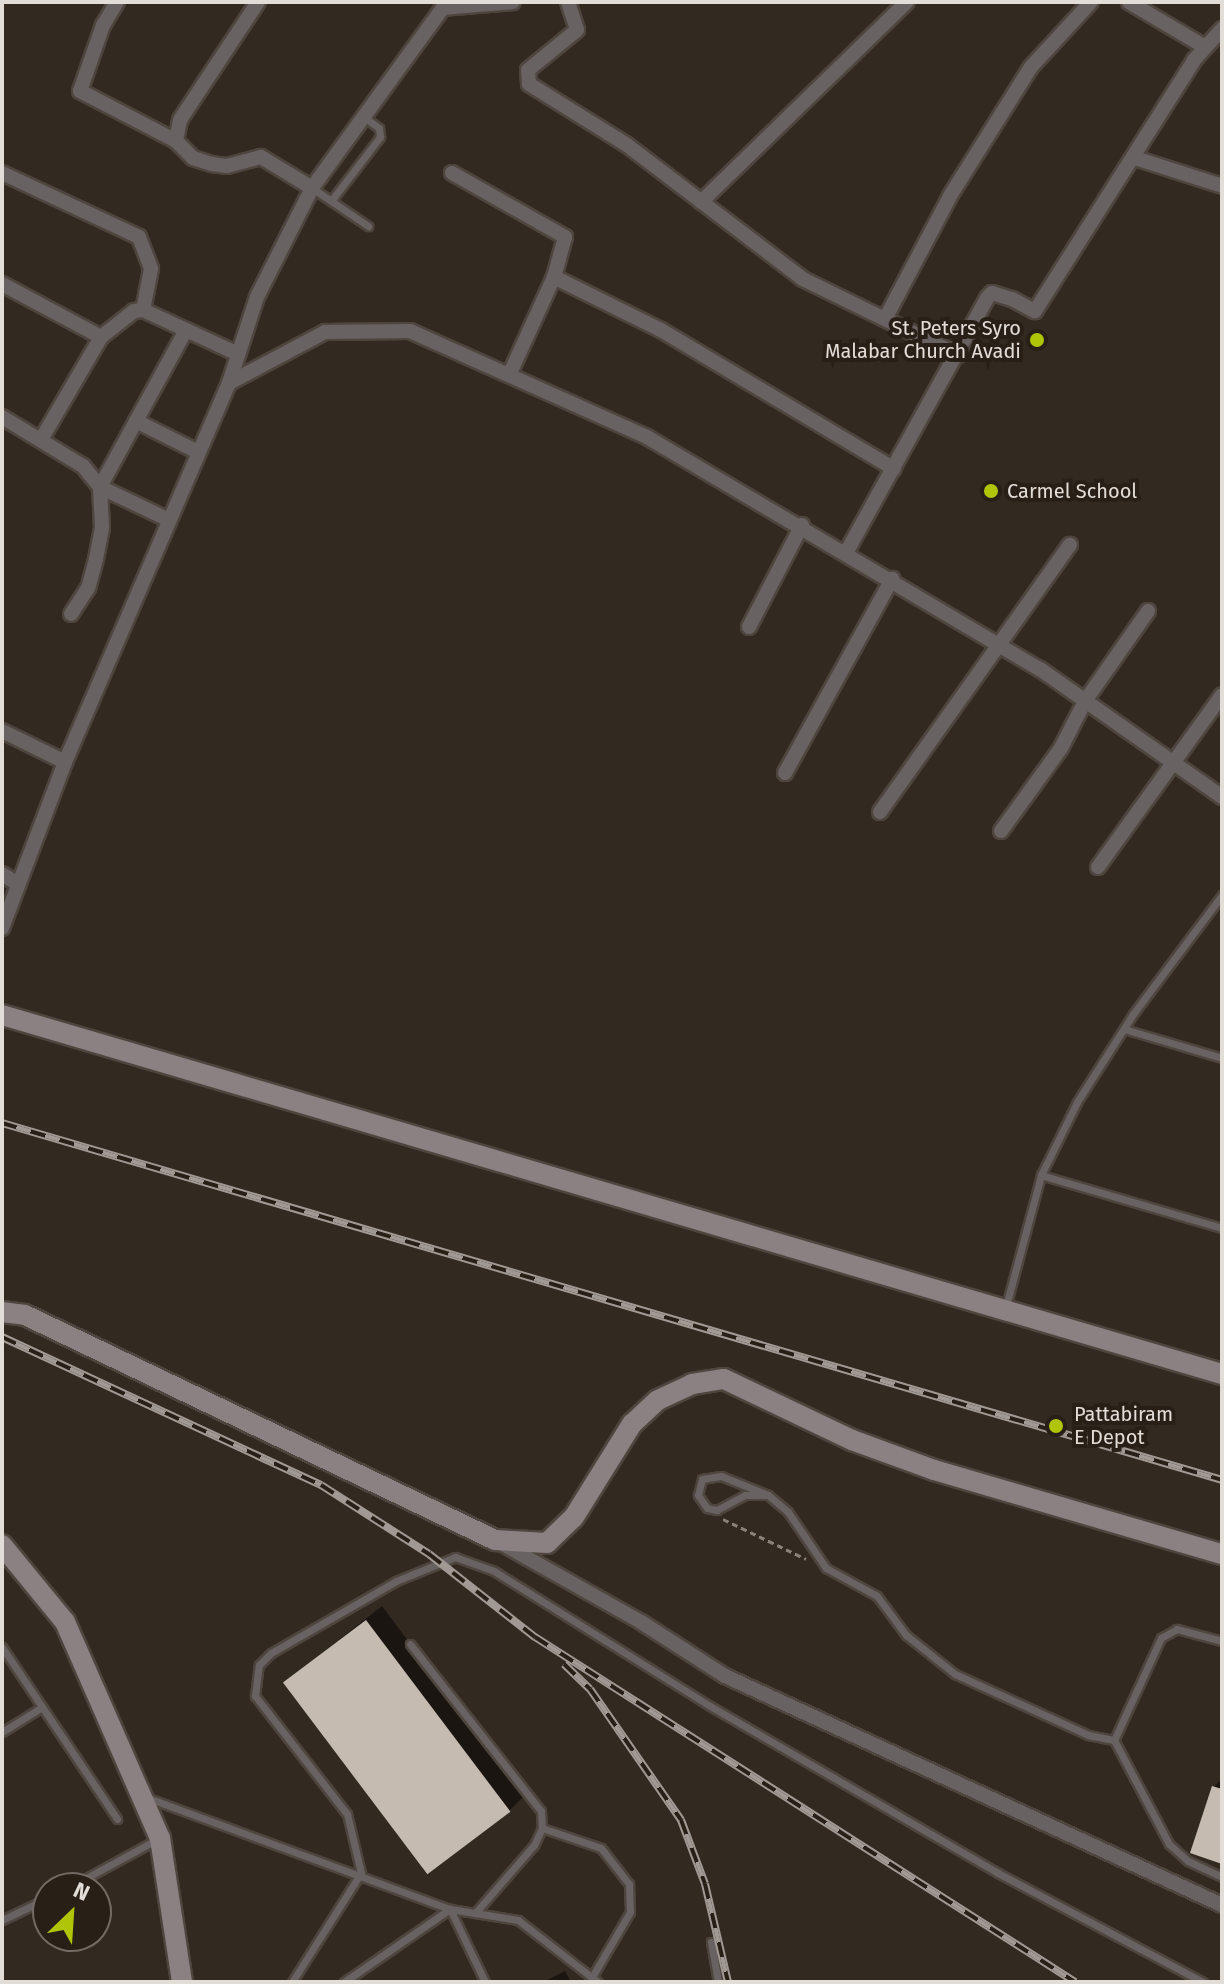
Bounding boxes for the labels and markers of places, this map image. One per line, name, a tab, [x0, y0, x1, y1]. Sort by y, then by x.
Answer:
place label: St. Peters Syro Malabar Church Avadi	[825, 316, 1021, 363]
marker: St. Peters Syro Malabar Church Avadi	[1028, 331, 1046, 349]
place label: Carmel School	[1007, 479, 1137, 503]
marker: Carmel School	[982, 482, 1000, 500]
place label: Pattabiram E Depot	[1074, 1402, 1173, 1449]
marker: Pattabiram E Depot	[1045, 1415, 1067, 1437]

